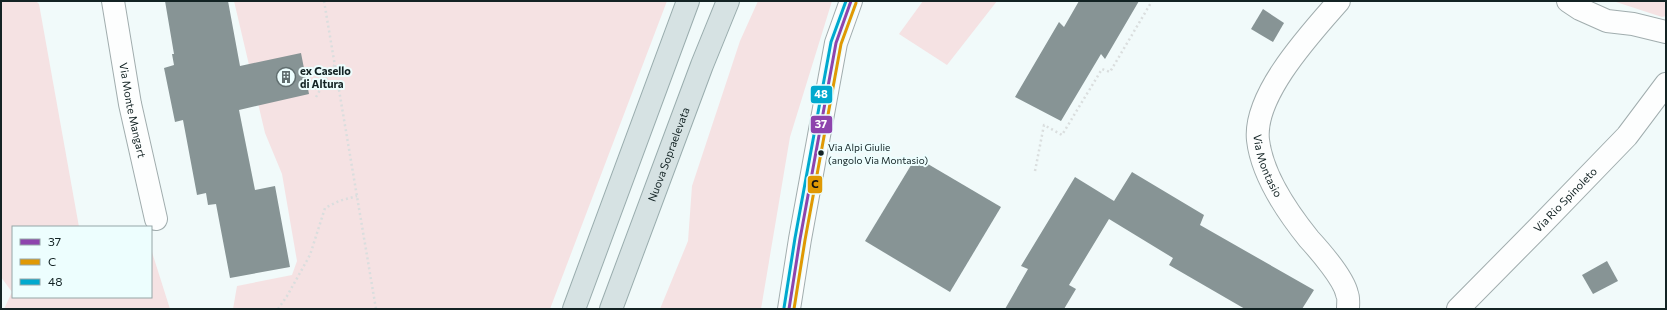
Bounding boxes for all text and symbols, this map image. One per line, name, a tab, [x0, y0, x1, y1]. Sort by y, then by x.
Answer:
street label: Via Monte Mangart	[117, 61, 149, 160]
place label: ex Casello di Altura	[300, 64, 351, 90]
building icon: ex Casello di Altura	[275, 66, 297, 88]
line badge: 48	[810, 85, 833, 104]
text: 48	[814, 87, 828, 100]
street label: Nuova Sopraelevata	[645, 105, 692, 203]
line badge: 37	[810, 115, 833, 134]
text: 37	[815, 117, 827, 130]
street label: Via Montasio	[1252, 134, 1285, 200]
place label: Via Alpi Giulie (angolo Via Montasio)	[828, 141, 928, 166]
marker: Via Alpi Giulie (angolo Via Montasio)	[816, 148, 826, 158]
street label: Via Rio Spinoleto	[1531, 164, 1600, 235]
line badge: C	[807, 175, 823, 194]
text: C	[811, 177, 819, 190]
legend	[12, 226, 152, 298]
text: 37	[48, 234, 61, 248]
text: C	[48, 254, 56, 268]
text: 48	[48, 274, 62, 288]

